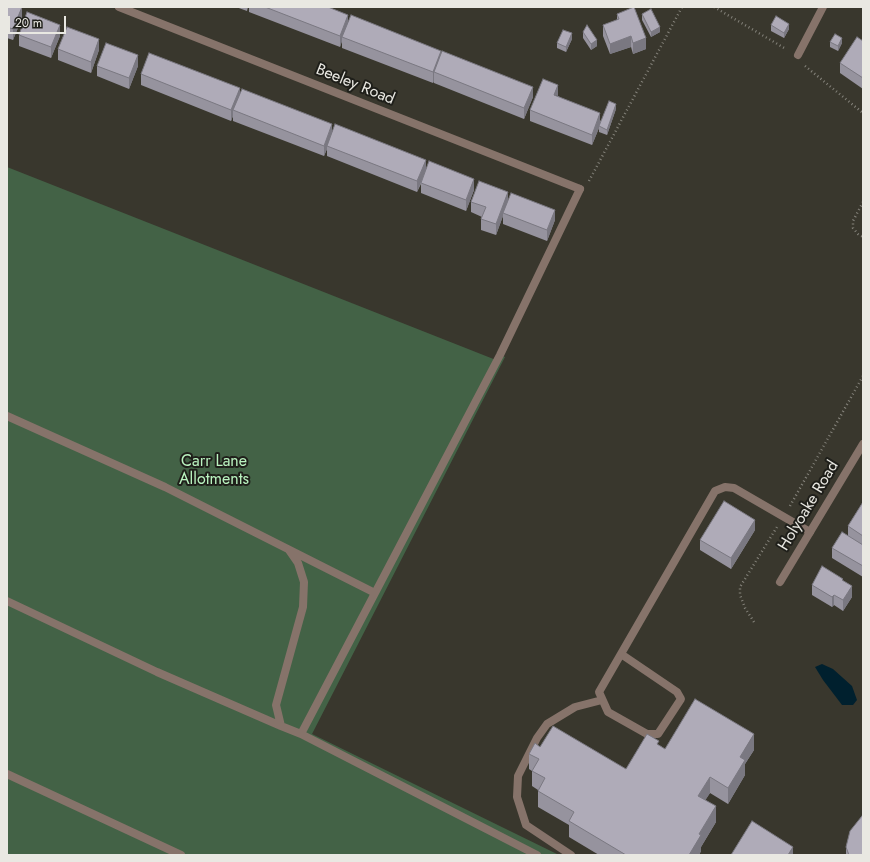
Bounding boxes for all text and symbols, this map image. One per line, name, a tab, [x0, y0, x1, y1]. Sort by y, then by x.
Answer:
scale bar	[10, 8, 68, 34]
text: 20 m	[15, 14, 42, 32]
street label: Beeley Road	[313, 60, 397, 110]
park label: Carr Lane Allotments	[179, 452, 249, 490]
street label: Holyoake Road	[775, 458, 843, 554]

